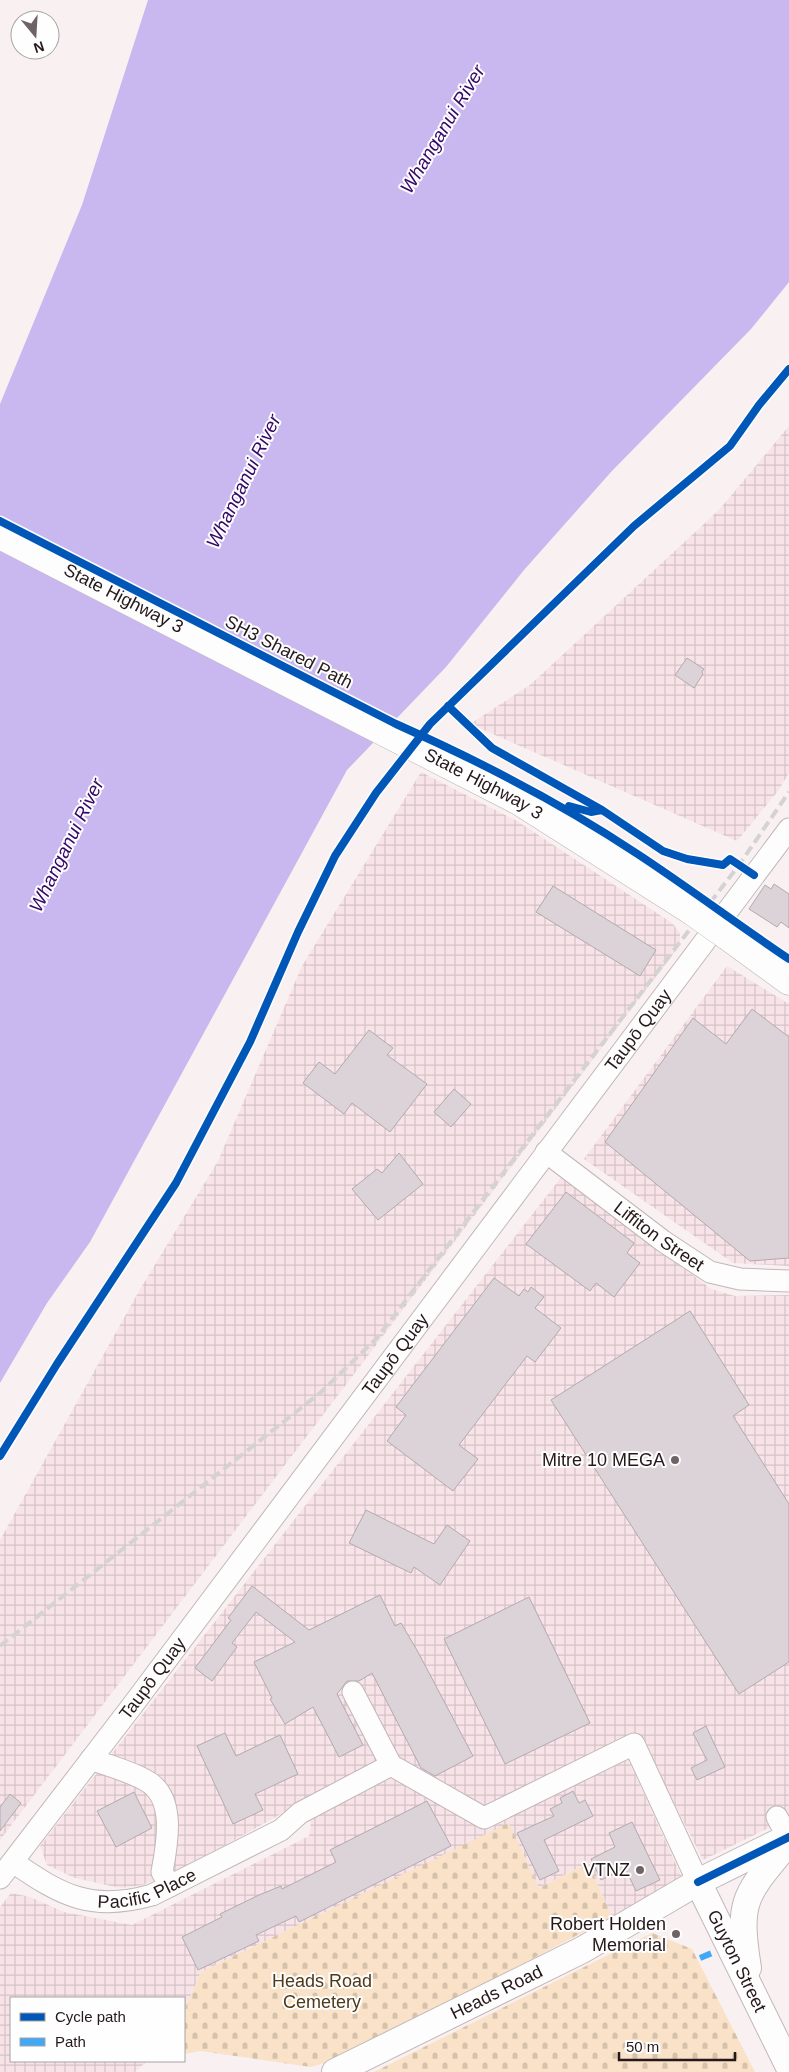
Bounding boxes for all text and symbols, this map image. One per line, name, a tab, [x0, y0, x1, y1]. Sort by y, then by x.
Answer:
north arrow	[10, 10, 60, 60]
text: N	[32, 38, 46, 57]
water label: Whanganui River	[396, 61, 489, 197]
water label: Whanganui River	[202, 411, 285, 551]
street label: State Highway 3	[61, 560, 187, 637]
street label: SH3 Shared Path	[222, 611, 356, 693]
street label: State Highway 3	[421, 744, 547, 824]
water label: Whanganui River	[25, 775, 108, 915]
street label: Taupō Quay	[601, 986, 675, 1075]
street label: Liffiton Street	[610, 1197, 708, 1275]
street label: Taupō Quay	[358, 1310, 432, 1399]
place label: Mitre 10 MEGA	[542, 1450, 665, 1470]
marker: Mitre 10 MEGA	[669, 1454, 681, 1466]
street label: Taupō Quay	[115, 1634, 190, 1723]
place label: VTNZ	[583, 1860, 630, 1880]
street label: Pacific Place	[97, 1864, 199, 1912]
marker: VTNZ	[634, 1864, 646, 1876]
street label: Guyton Street	[703, 1907, 770, 2015]
place label: Robert Holden Memorial	[550, 1914, 666, 1955]
marker: Robert Holden Memorial	[670, 1928, 682, 1940]
street label: Heads Road	[447, 1961, 546, 2023]
park label: Heads Road Cemetery	[272, 1971, 372, 2012]
legend	[10, 1997, 185, 2062]
text: Cycle path	[55, 2008, 126, 2025]
scale bar	[619, 2030, 735, 2062]
text: Path	[55, 2033, 86, 2050]
text: 50 m	[626, 2038, 659, 2055]

